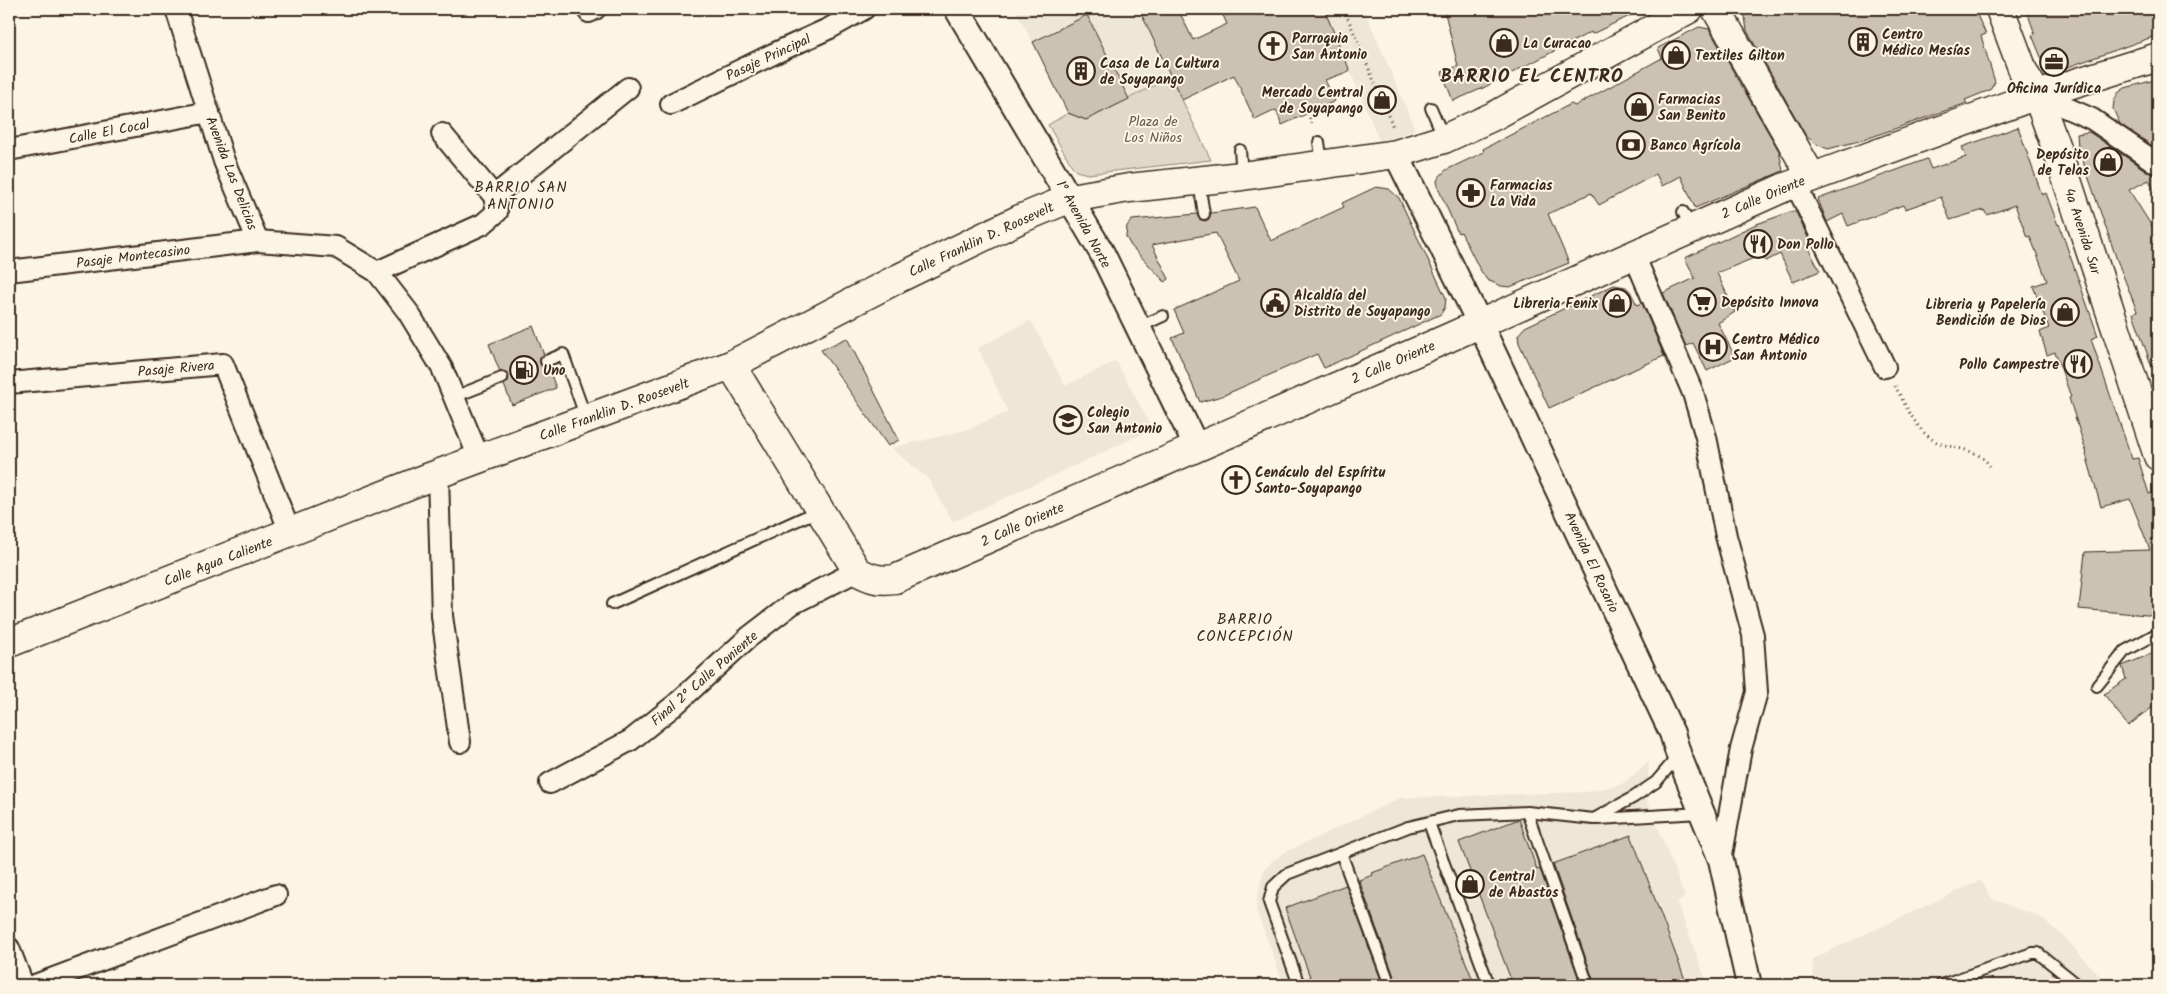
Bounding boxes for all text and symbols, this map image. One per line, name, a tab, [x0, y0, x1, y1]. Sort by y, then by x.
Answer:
place label: Centro Médico Mesías	[1882, 24, 1970, 62]
building icon: Centro Médico Mesías	[1848, 27, 1878, 57]
street label: Pasaje Principal	[722, 28, 815, 87]
place label: Parroquia San Antonio	[1292, 28, 1368, 66]
shop icon: La Curacao	[1489, 28, 1519, 58]
church icon: Parroquia San Antonio	[1258, 31, 1288, 61]
place label: La Curacao	[1523, 33, 1592, 55]
shop icon: Textiles Gilton	[1661, 40, 1691, 70]
place label: Textiles Gilton	[1695, 45, 1785, 67]
office icon: Oficina Jurídica	[2039, 47, 2069, 77]
place label: Casa de La Cultura de Soyapango	[1100, 53, 1219, 91]
building icon: Casa de La Cultura de Soyapango	[1066, 56, 1096, 86]
district label: BARRIO EL CENTRO	[1440, 62, 1624, 92]
place label: Oficina Jurídica	[2007, 78, 2101, 100]
place label: Mercado Central de Soyapango	[1262, 82, 1364, 120]
shop icon: Mercado Central de Soyapango	[1367, 85, 1397, 115]
place label: Farmacias San Benito	[1658, 89, 1726, 127]
shop icon: Farmacias San Benito	[1624, 92, 1654, 122]
park label: Plaza de Los Niños	[1124, 111, 1182, 149]
street label: Calle El Cocal	[67, 113, 152, 151]
street label: Avenida Las Delicias	[199, 113, 263, 234]
bank icon: Banco Agrícola	[1616, 130, 1646, 160]
place label: Banco Agrícola	[1650, 135, 1741, 157]
place label: Depósito de Telas	[2036, 144, 2090, 182]
shop icon: Depósito de Telas	[2093, 147, 2123, 177]
street label: 2 Calle Oriente	[1718, 170, 1810, 226]
place label: Farmacias La Vida	[1490, 175, 1553, 213]
district label: BARRIO SAN ANTONIO	[474, 176, 568, 217]
street label: 1° Avenida Norte	[1050, 176, 1117, 273]
pharmacy icon: Farmacias La Vida	[1456, 178, 1486, 208]
street label: 4a Avenida Sur	[2058, 185, 2107, 279]
street label: Calle Franklin D. Roosevelt	[905, 196, 1058, 283]
restaurant icon: Don Pollo	[1743, 229, 1773, 259]
place label: Don Pollo	[1777, 234, 1834, 256]
street label: Pasaje Montecasino	[75, 239, 191, 275]
place label: Alcaldía del Distrito de Soyapango	[1294, 285, 1431, 323]
supermarket icon: Depósito Innova	[1687, 287, 1717, 317]
public building icon: Alcaldía del Distrito de Soyapango	[1260, 288, 1290, 318]
shop icon: Libreria Fenix	[1602, 288, 1632, 318]
place label: Depósito Innova	[1721, 292, 1819, 314]
place label: Libreria Fenix	[1513, 293, 1598, 315]
place label: Libreria y Papelería Bendición de Dios	[1925, 294, 2046, 332]
shop icon: Libreria y Papelería Bendición de Dios	[2050, 297, 2080, 327]
place label: Centro Médico San Antonio	[1732, 329, 1820, 367]
hospital icon: Centro Médico San Antonio	[1698, 332, 1728, 362]
street label: 2 Calle Oriente	[1348, 335, 1440, 391]
restaurant icon: Pollo Campestre	[2063, 349, 2093, 379]
place label: Pollo Campestre	[1959, 354, 2059, 376]
street label: Pasaje Rivera	[137, 355, 215, 383]
fuel station icon: Uno	[509, 355, 539, 385]
place label: Uno	[543, 360, 566, 382]
street label: Calle Franklin D. Roosevelt	[536, 372, 693, 447]
place label: Colegio San Antonio	[1087, 402, 1163, 440]
school or university icon: Colegio San Antonio	[1053, 405, 1083, 435]
place label: Cenáculo del Espíritu Santo-Soyapango	[1255, 462, 1386, 500]
church icon: Cenáculo del Espíritu Santo-Soyapango	[1221, 465, 1251, 495]
street label: 2 Calle Oriente	[977, 496, 1068, 553]
street label: Avenida El Rosario	[1558, 508, 1624, 617]
street label: Calle Agua Caliente	[161, 531, 277, 593]
district label: BARRIO CONCEPCIÓN	[1196, 608, 1294, 649]
street label: Final 2° Calle Poniente	[646, 625, 764, 732]
place label: Central de Abastos	[1489, 866, 1559, 904]
shop icon: Central de Abastos	[1455, 869, 1485, 899]

